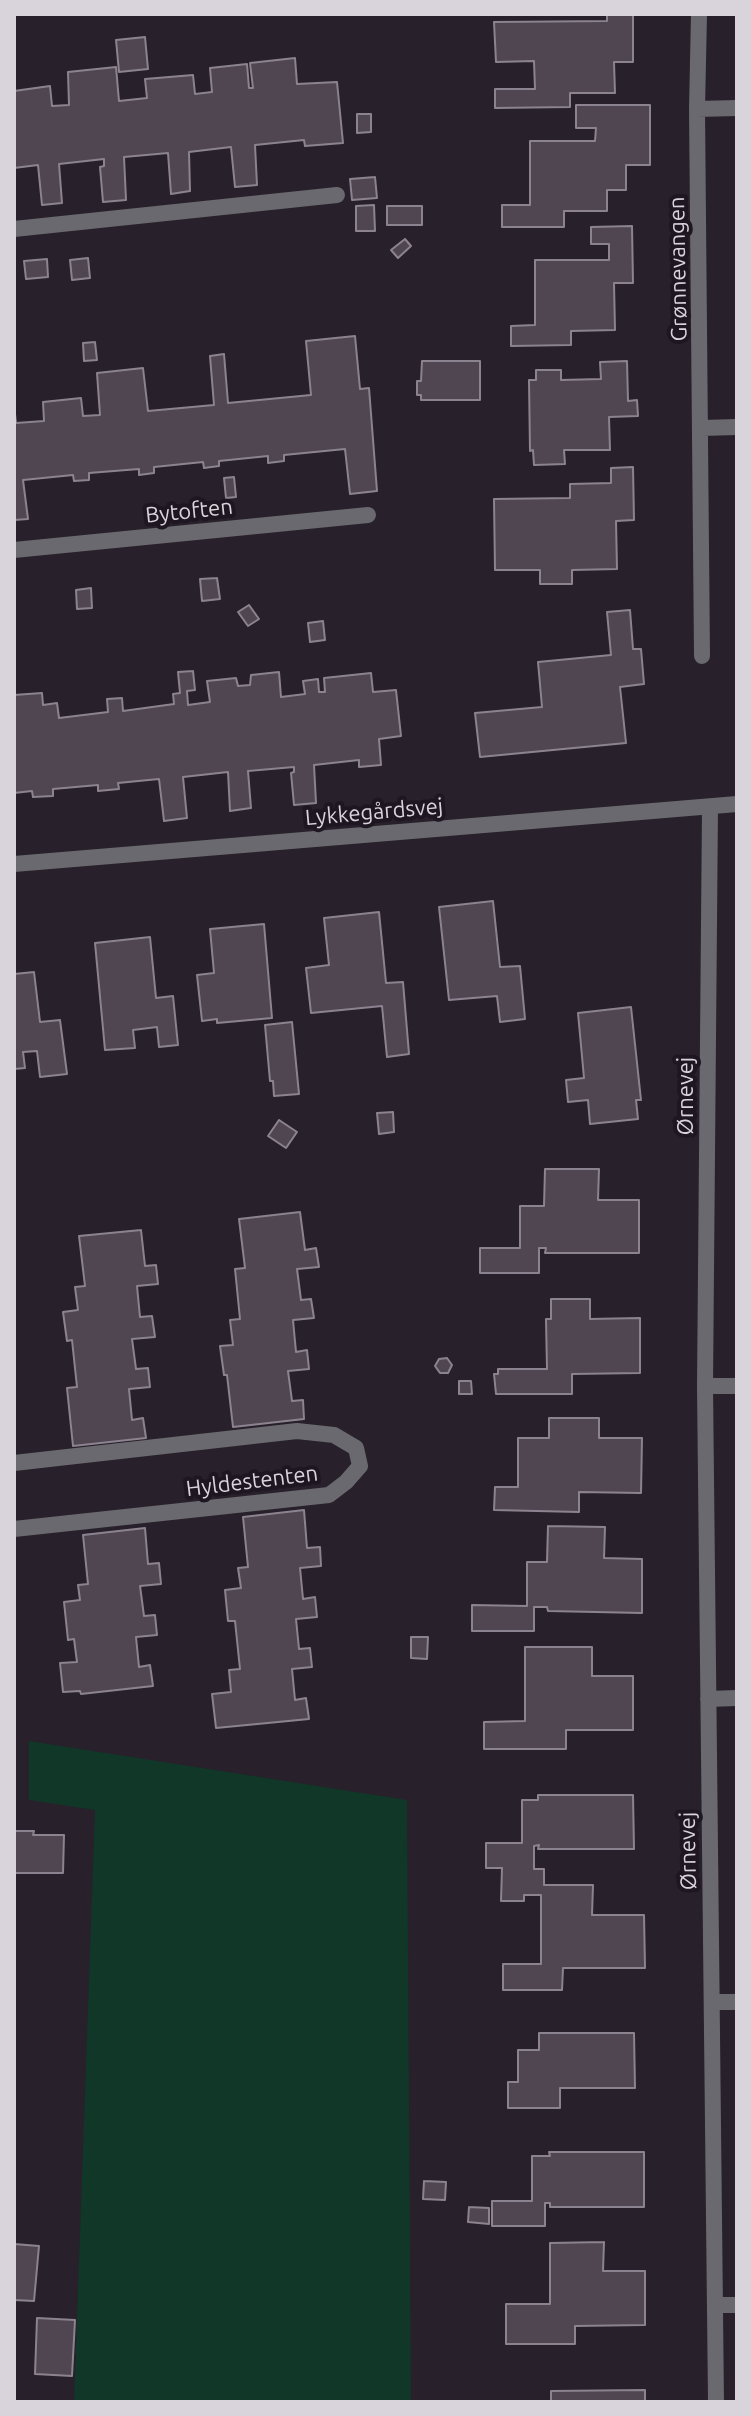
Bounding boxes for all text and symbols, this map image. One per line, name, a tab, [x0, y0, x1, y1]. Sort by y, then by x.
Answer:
street label: Grønnevangen	[664, 196, 692, 342]
street label: Bytoften	[144, 493, 234, 529]
street label: Lykkegårdsvej	[304, 793, 444, 831]
street label: Ørnevej	[673, 1057, 699, 1135]
street label: Hyldestenten	[184, 1460, 320, 1502]
street label: Ørnevej	[674, 1812, 702, 1890]

